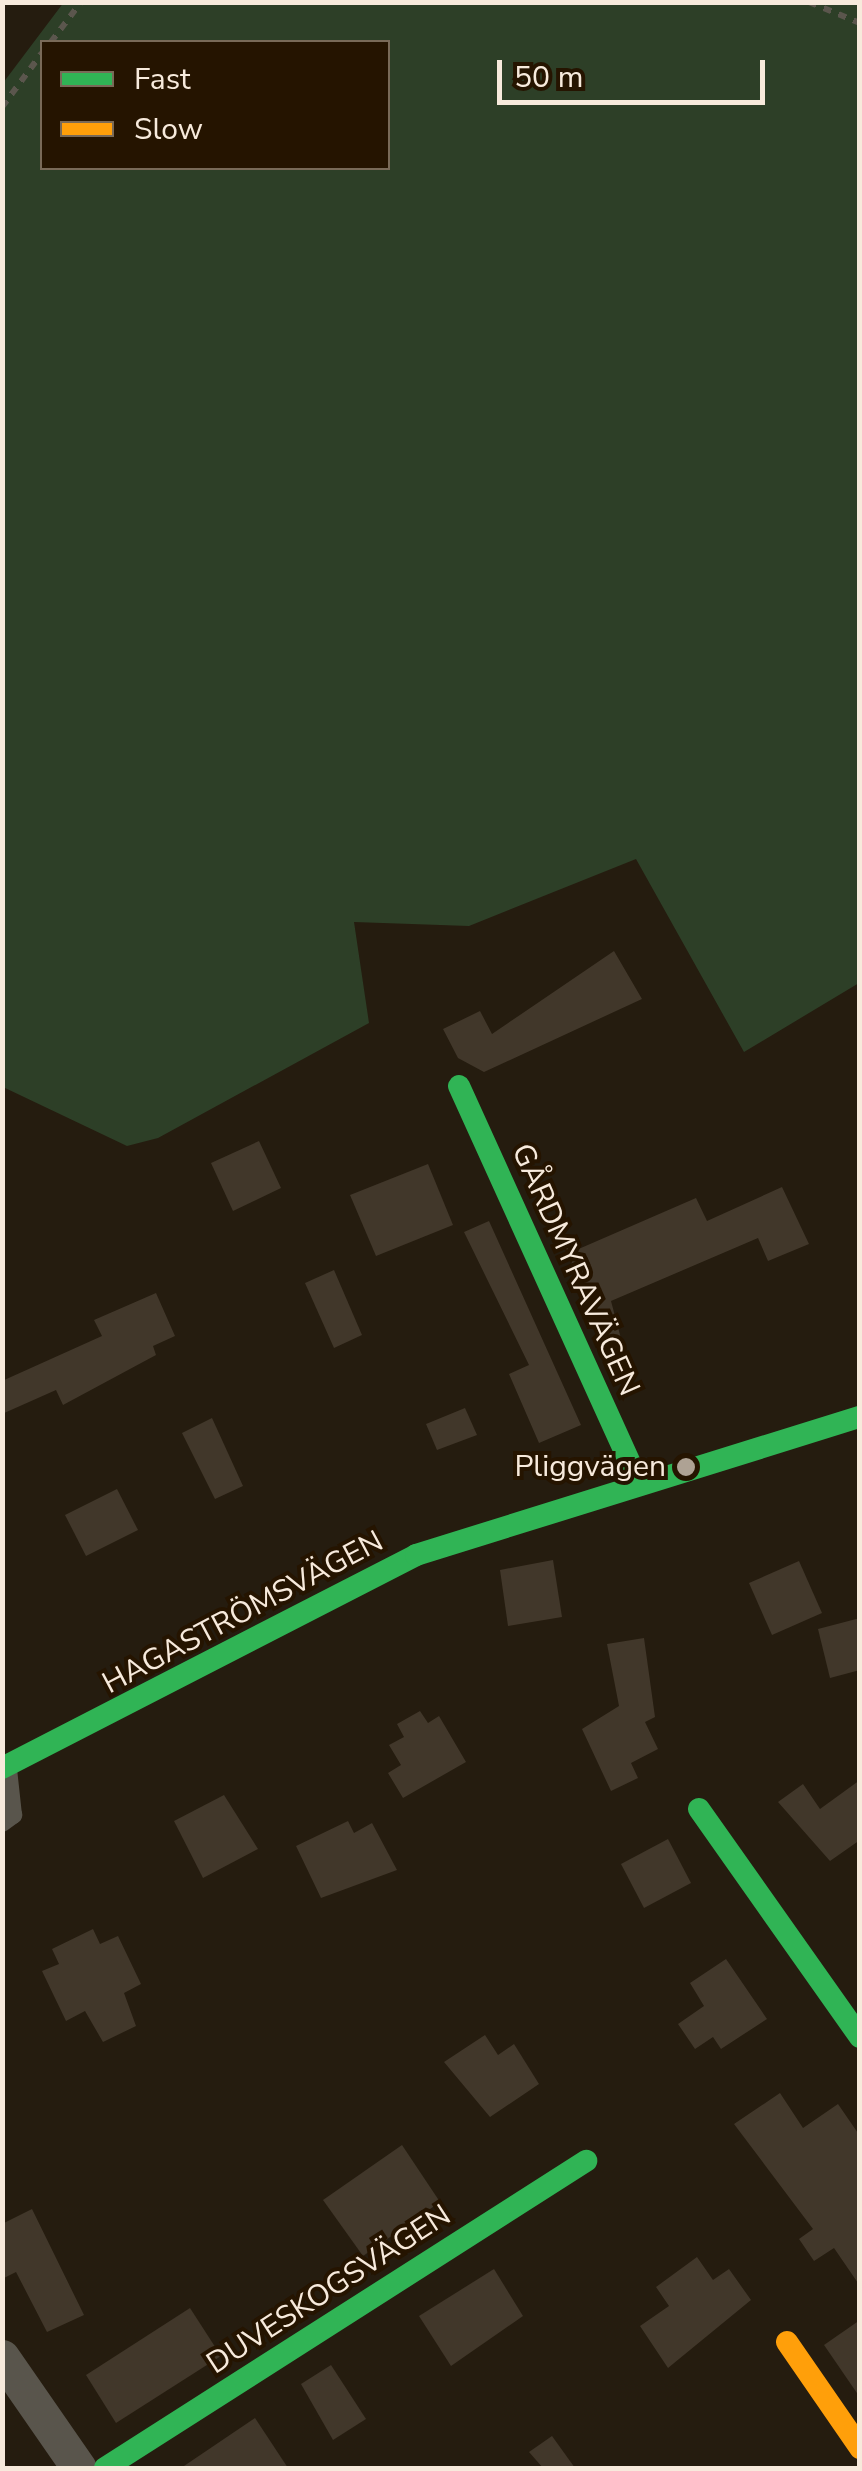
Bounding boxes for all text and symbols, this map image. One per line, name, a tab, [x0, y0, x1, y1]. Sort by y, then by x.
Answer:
legend	[40, 40, 390, 170]
scale bar	[502, 40, 770, 102]
text: 50 m	[514, 57, 583, 98]
text: Fast	[134, 59, 191, 100]
text: Slow	[134, 109, 203, 150]
street label: GÅRDMYRAVÄGEN	[503, 1138, 647, 1402]
place label: Pliggvägen	[514, 1449, 666, 1485]
marker: Pliggvägen	[675, 1456, 697, 1478]
street label: HAGASTRÖMSVÄGEN	[97, 1524, 389, 1702]
street label: DUVESKOGSVÄGEN	[200, 2198, 458, 2382]

